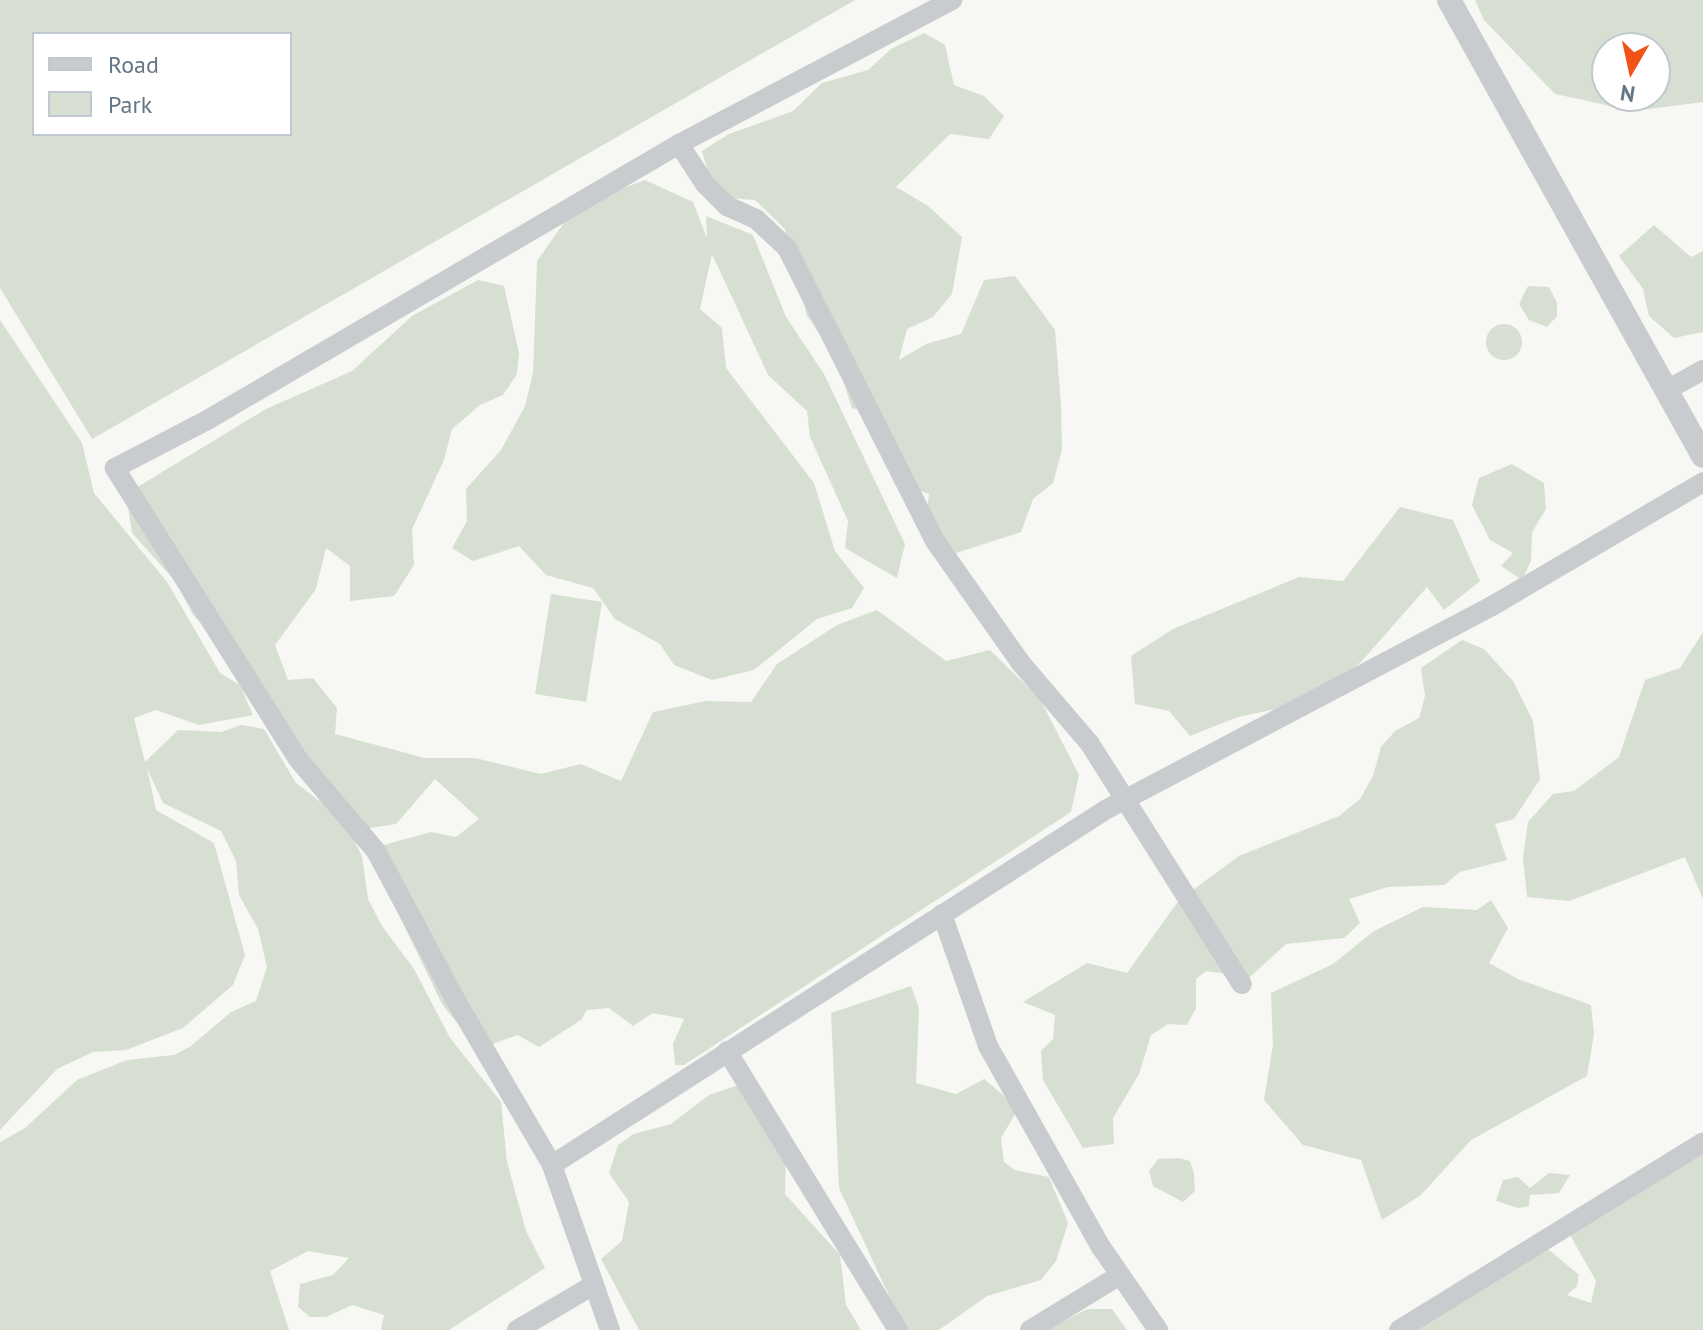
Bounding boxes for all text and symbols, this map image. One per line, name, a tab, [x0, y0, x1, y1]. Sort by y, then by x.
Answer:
legend	[32, 32, 292, 136]
north arrow	[1591, 32, 1671, 112]
text: Road	[108, 49, 159, 80]
text: N	[1618, 79, 1637, 109]
text: Park	[108, 89, 152, 120]

